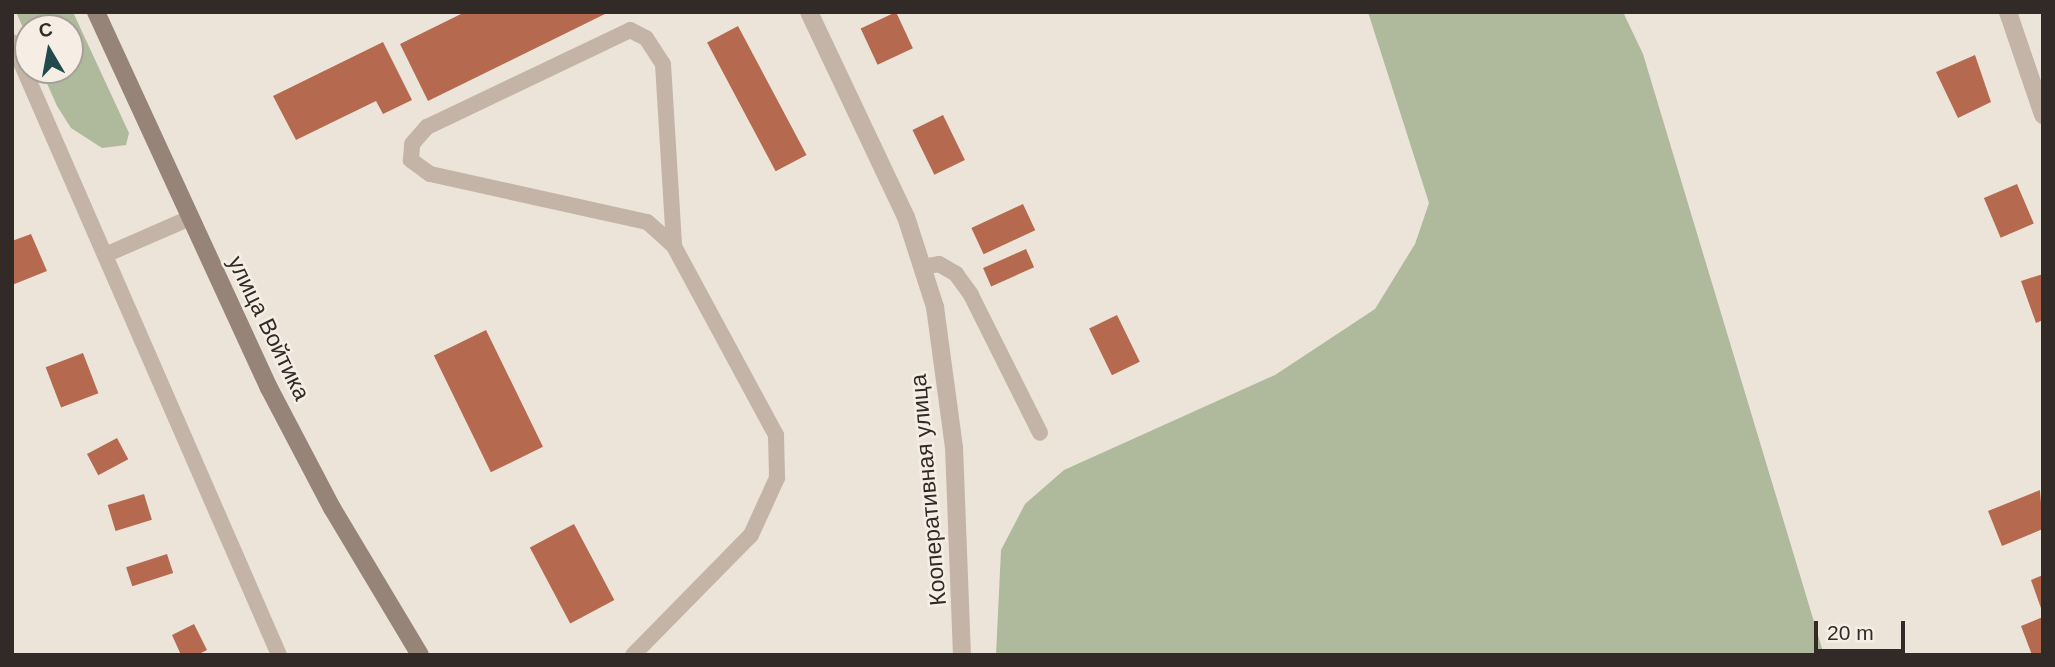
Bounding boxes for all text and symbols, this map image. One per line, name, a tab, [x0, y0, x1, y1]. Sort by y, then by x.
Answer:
north arrow	[14, 14, 84, 84]
text: С	[37, 18, 54, 41]
street label: улица Войтика	[222, 251, 316, 405]
street label: Кооперативная улица	[904, 373, 952, 607]
scale bar	[1817, 608, 1908, 652]
text: 20 m	[1827, 621, 1874, 644]

